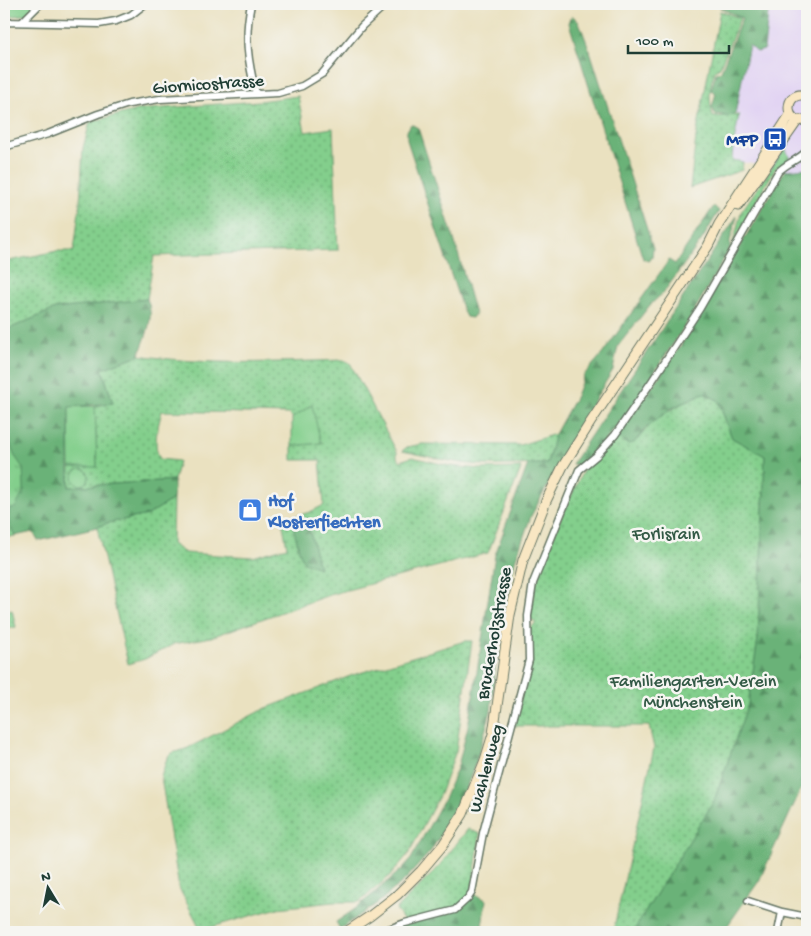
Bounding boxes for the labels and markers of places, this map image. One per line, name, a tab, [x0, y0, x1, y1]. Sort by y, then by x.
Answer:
bus stop icon: MFP	[762, 126, 788, 152]
place label: MFP	[726, 131, 759, 152]
place label: Hof Klosterfiechten	[267, 492, 381, 534]
shop icon: Hof Klosterfiechten	[237, 497, 263, 523]

